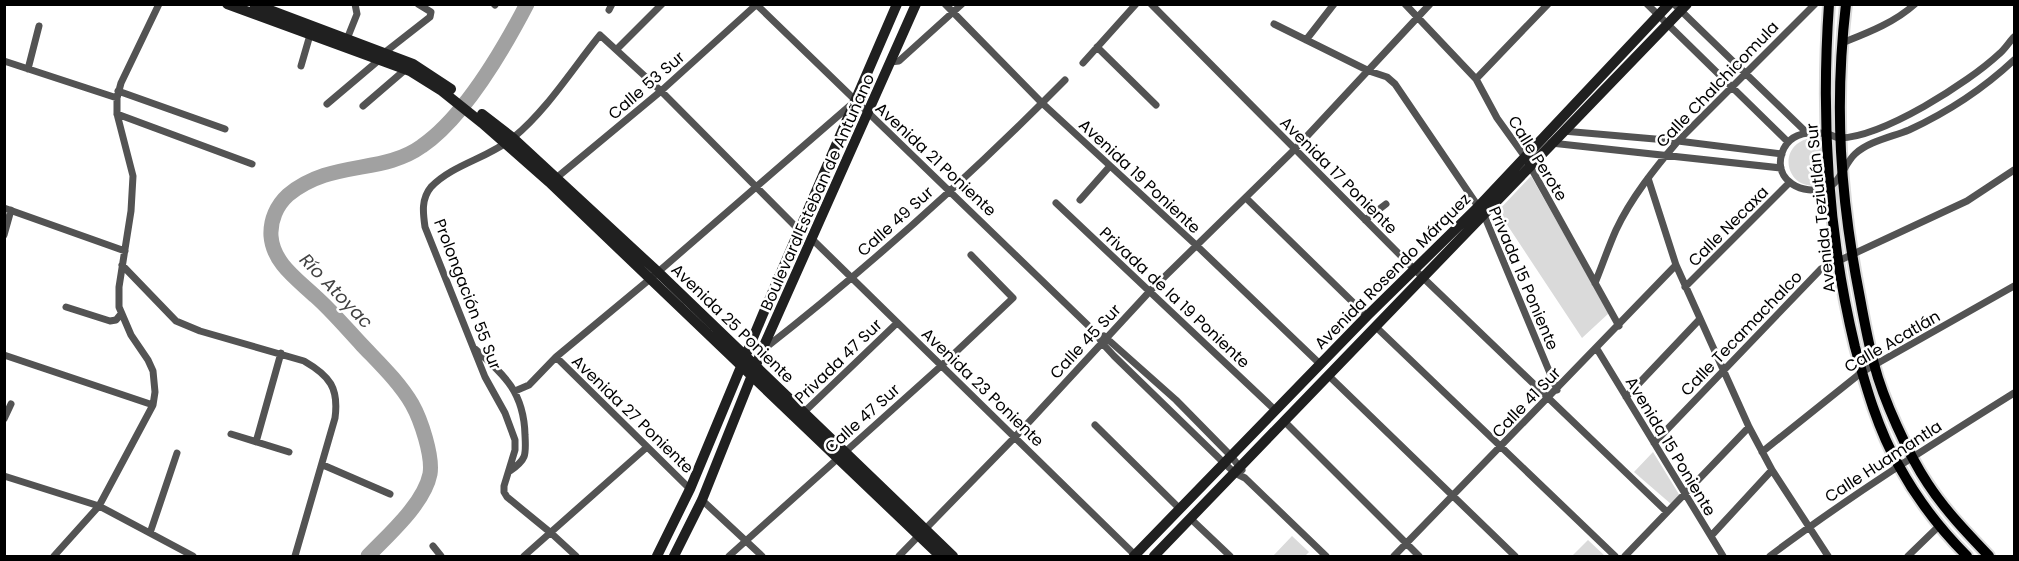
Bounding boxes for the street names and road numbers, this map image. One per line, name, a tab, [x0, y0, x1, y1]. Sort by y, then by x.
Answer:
street label: Calle Chalchicomula	[1651, 16, 1784, 153]
street label: Calle 53 Sur	[603, 46, 690, 125]
street label: Boulevard Esteban de Antuñano	[755, 70, 880, 314]
street label: Avenida 21 Poniente	[870, 97, 1001, 222]
street label: Calle Perote	[1502, 111, 1573, 205]
street label: Avenida 17 Poniente	[1275, 112, 1403, 239]
street label: Avenida 19 Poniente	[1074, 114, 1206, 239]
street label: Avenida Teziutlán Sur	[1800, 122, 1841, 294]
street label: Calle 49 Sur	[852, 181, 938, 262]
street label: Calle Necaxa	[1683, 181, 1774, 272]
street label: Avenida Rosendo Márquez	[1309, 188, 1476, 355]
street label: Privada 15 Poniente	[1483, 203, 1564, 354]
street label: Prolongación 55 Sur	[428, 215, 507, 373]
street label: Privada de la 19 Poniente	[1094, 221, 1255, 373]
street label: Avenida 25 Poniente	[666, 259, 799, 388]
street label: Calle Tecamachalco	[1675, 266, 1807, 401]
street label: Calle 45 Sur	[1044, 299, 1126, 384]
street label: Calle Acatlán	[1840, 305, 1944, 378]
street label: Privada 47 Sur	[790, 314, 887, 409]
street label: Avenida 23 Poniente	[916, 323, 1049, 452]
street label: Avenida 27 Poniente	[567, 350, 699, 479]
street label: Calle 41 Sur	[1487, 362, 1566, 443]
street label: Avenida 15 Poniente	[1620, 372, 1721, 520]
street label: Calle 47 Sur	[820, 378, 905, 458]
street label: Calle Huamantla	[1820, 415, 1946, 508]

